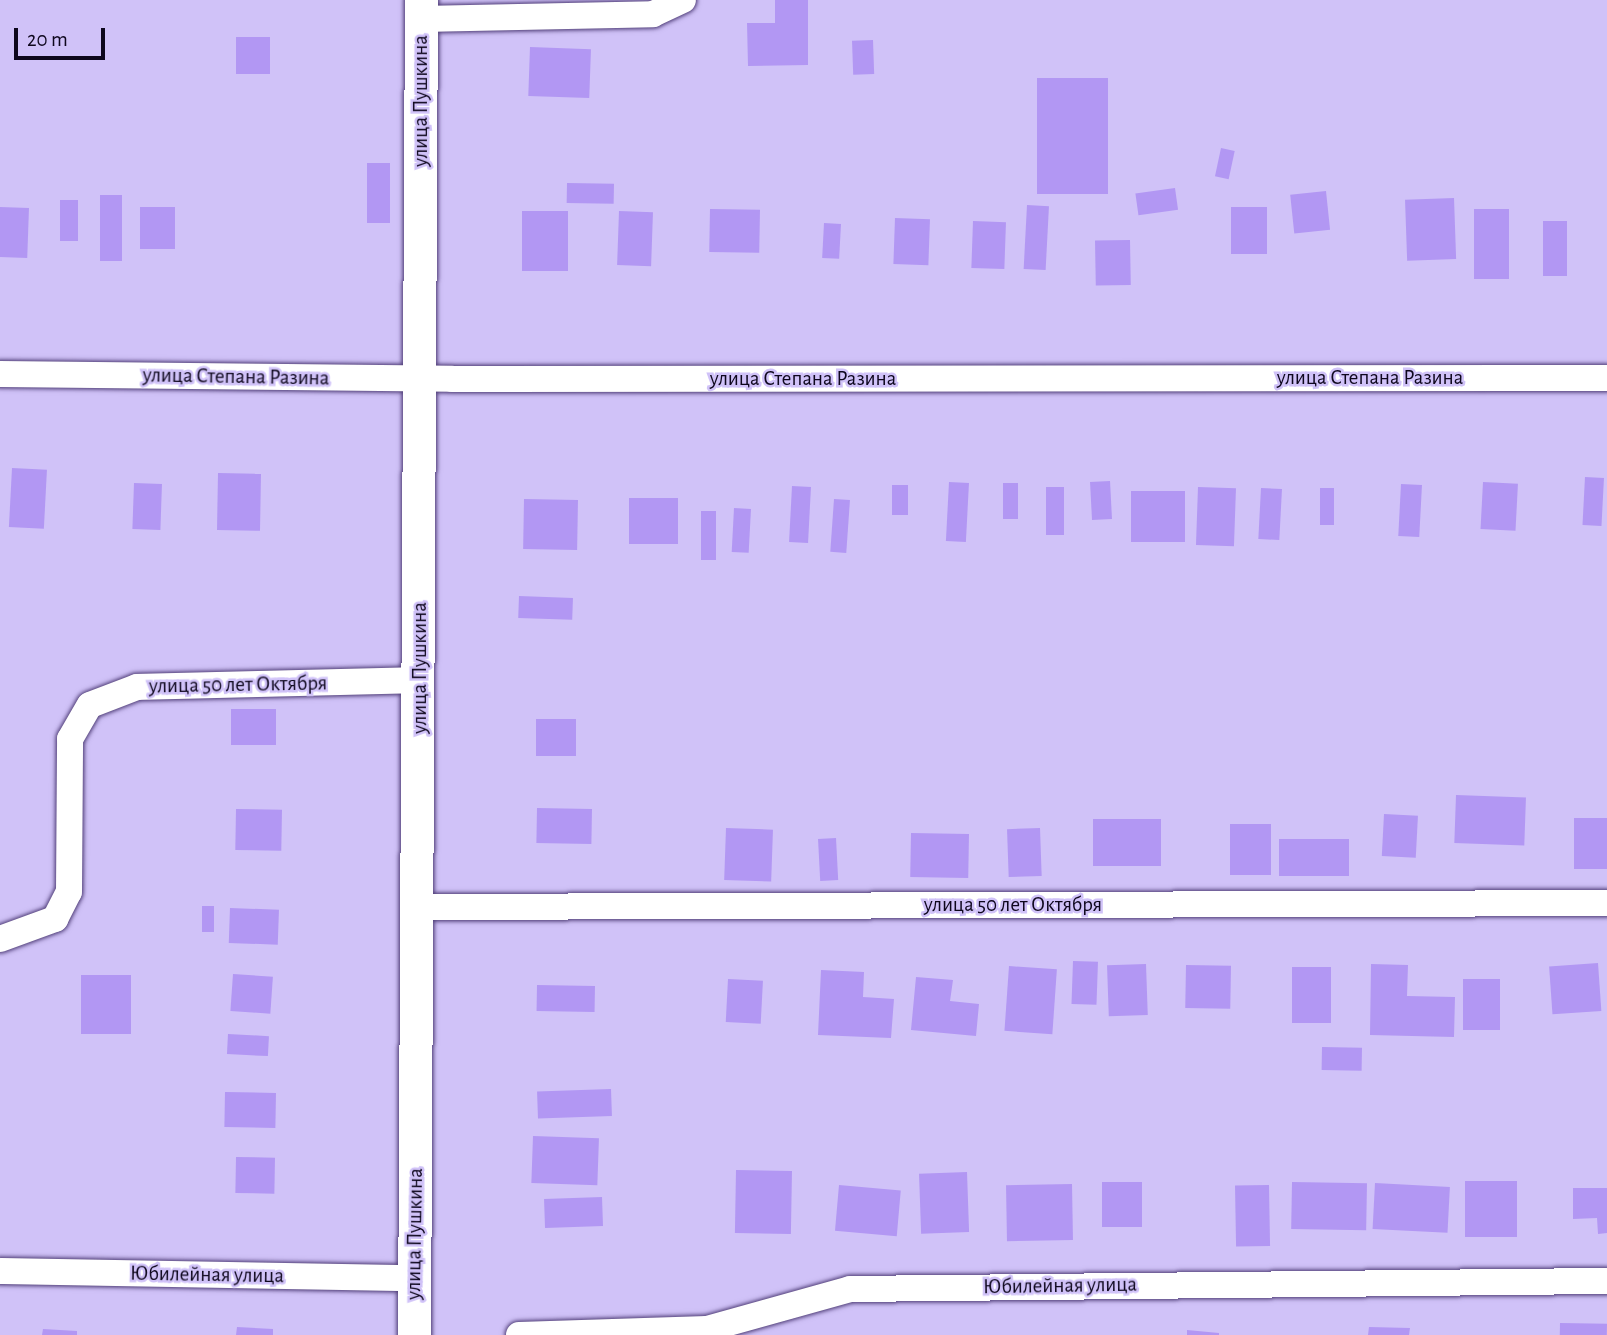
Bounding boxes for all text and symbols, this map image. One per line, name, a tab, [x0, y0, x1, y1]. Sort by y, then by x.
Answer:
scale bar	[18, 14, 108, 58]
text: 20 m	[27, 29, 68, 50]
street label: улица Пушкина	[408, 35, 434, 167]
street label: улица Степана Разина	[142, 363, 330, 391]
street label: улица Степана Разина	[1277, 365, 1463, 391]
street label: улица Степана Разина	[710, 366, 896, 392]
street label: улица Пушкина	[407, 602, 433, 734]
street label: улица 50 лет Октября	[149, 671, 327, 699]
street label: улица 50 лет Октября	[924, 892, 1102, 918]
street label: улица Пушкина	[401, 1168, 429, 1300]
street label: Юбилейная улица	[130, 1261, 284, 1289]
street label: Юбилейная улица	[983, 1272, 1137, 1300]

